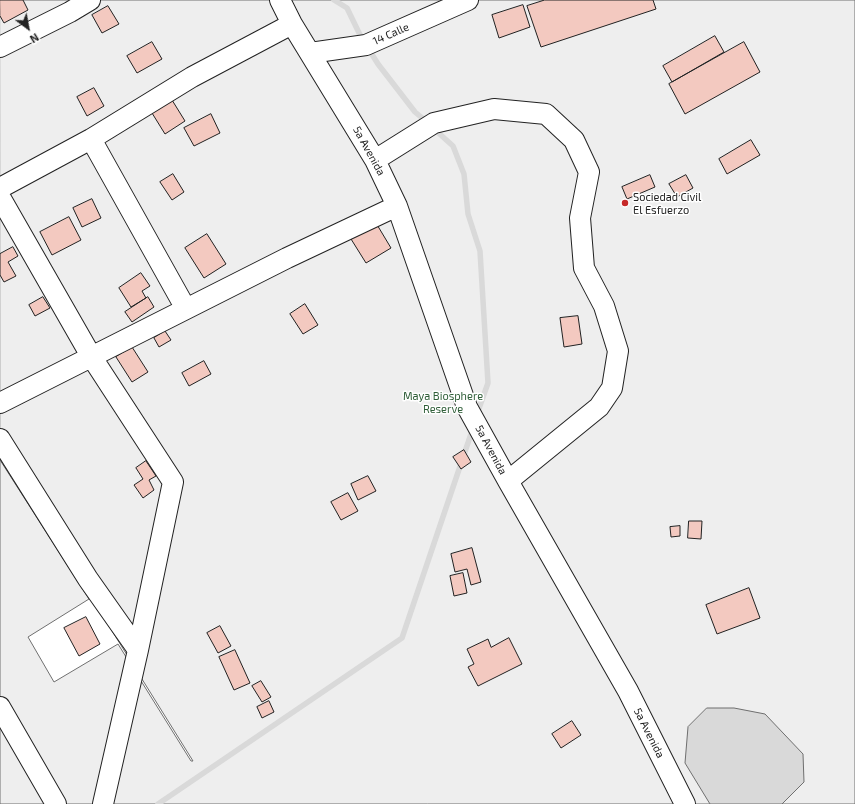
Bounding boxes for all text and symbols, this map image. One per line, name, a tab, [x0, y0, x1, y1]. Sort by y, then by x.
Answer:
north arrow	[8, 8, 48, 48]
street label: 14 Calle	[371, 20, 411, 48]
text: N	[28, 31, 41, 46]
street label: 5a Avenida	[350, 124, 388, 178]
place label: Sociedad Civil El Esfuerzo	[633, 190, 701, 216]
marker: Sociedad Civil El Esfuerzo	[620, 198, 630, 208]
park label: Maya Biosphere Reserve	[403, 389, 483, 415]
street label: 5a Avenida	[472, 423, 510, 477]
street label: 5a Avenida	[631, 706, 667, 760]

